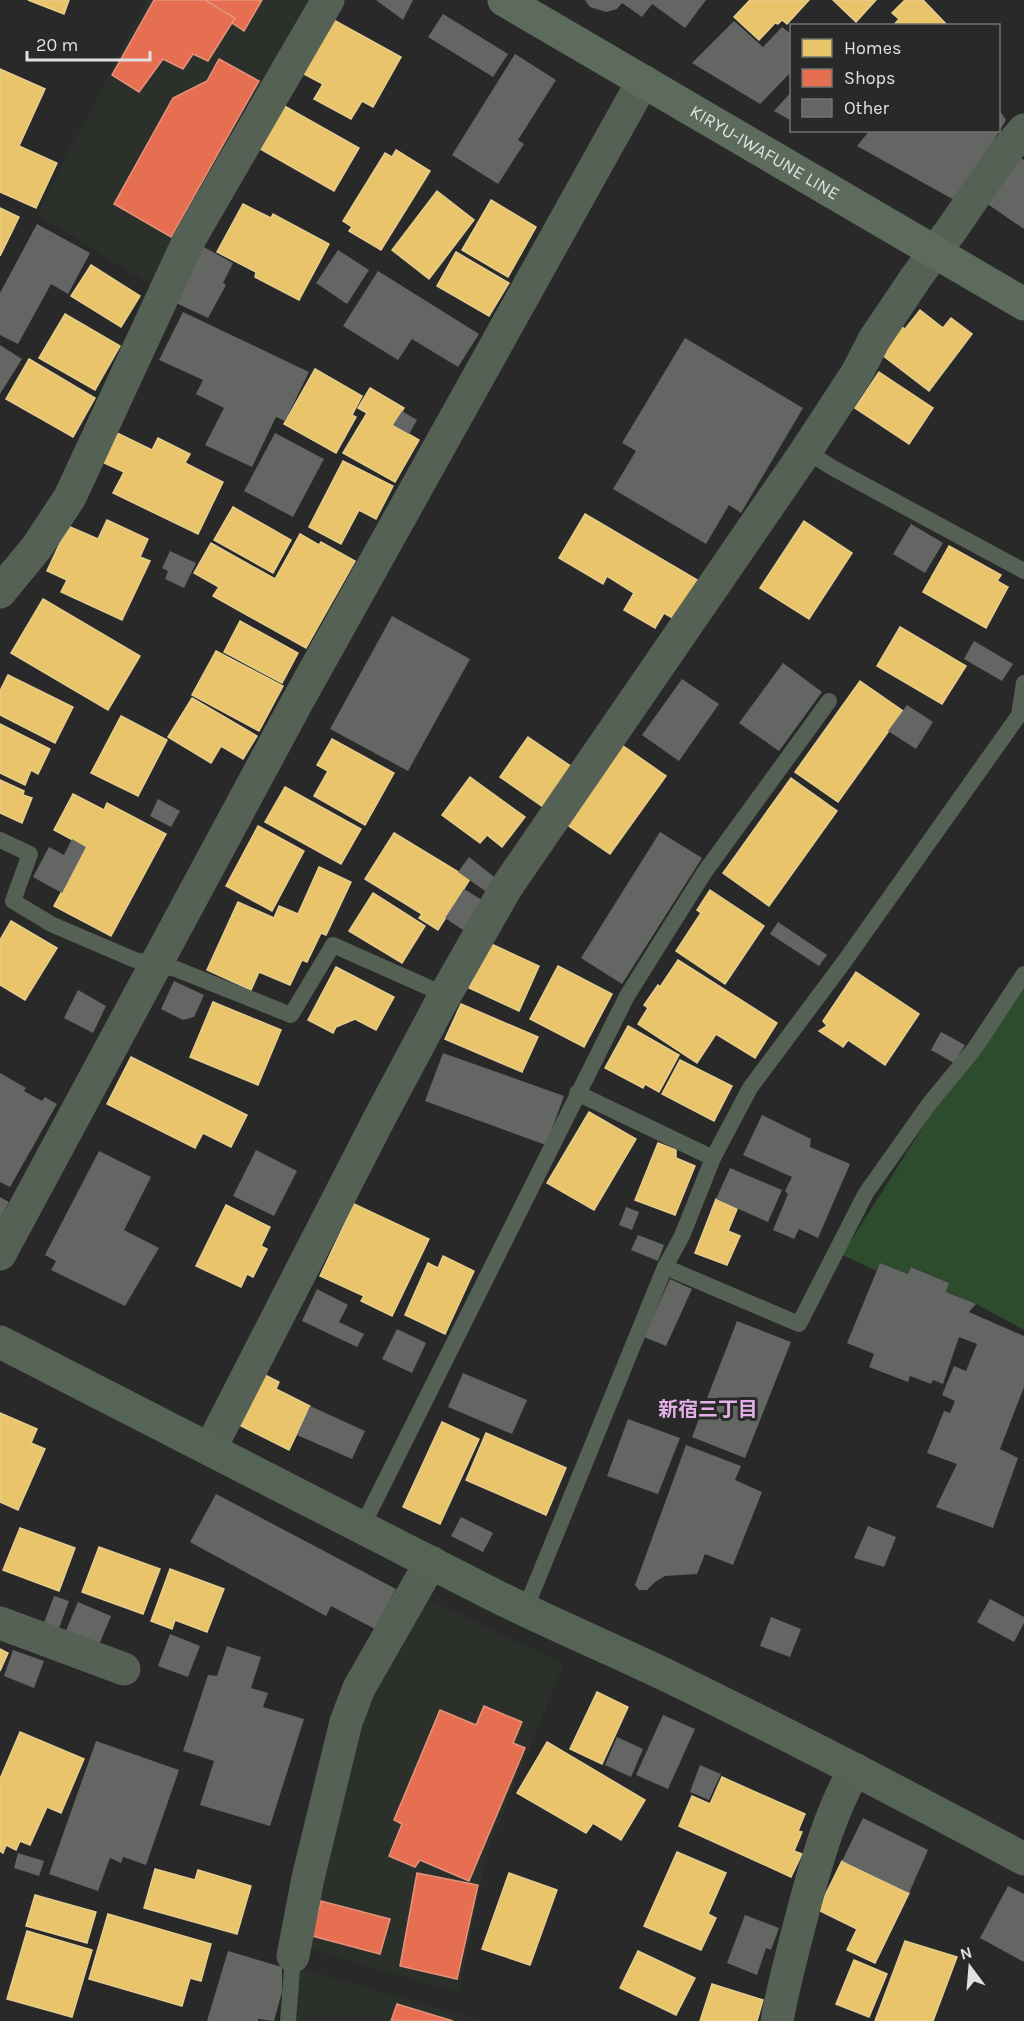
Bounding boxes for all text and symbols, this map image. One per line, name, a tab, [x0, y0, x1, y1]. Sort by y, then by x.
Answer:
scale bar	[27, 24, 150, 62]
legend	[790, 24, 1000, 132]
text: 20 m	[36, 34, 78, 56]
text: Homes	[844, 37, 901, 59]
text: Shops	[844, 67, 896, 89]
text: Other	[844, 97, 889, 119]
street label: KIRYU-IWAFUNE LINE	[686, 100, 844, 205]
district label: 新宿三丁目	[658, 1398, 758, 1421]
north arrow	[940, 1937, 1000, 1997]
text: N	[958, 1942, 974, 1964]

